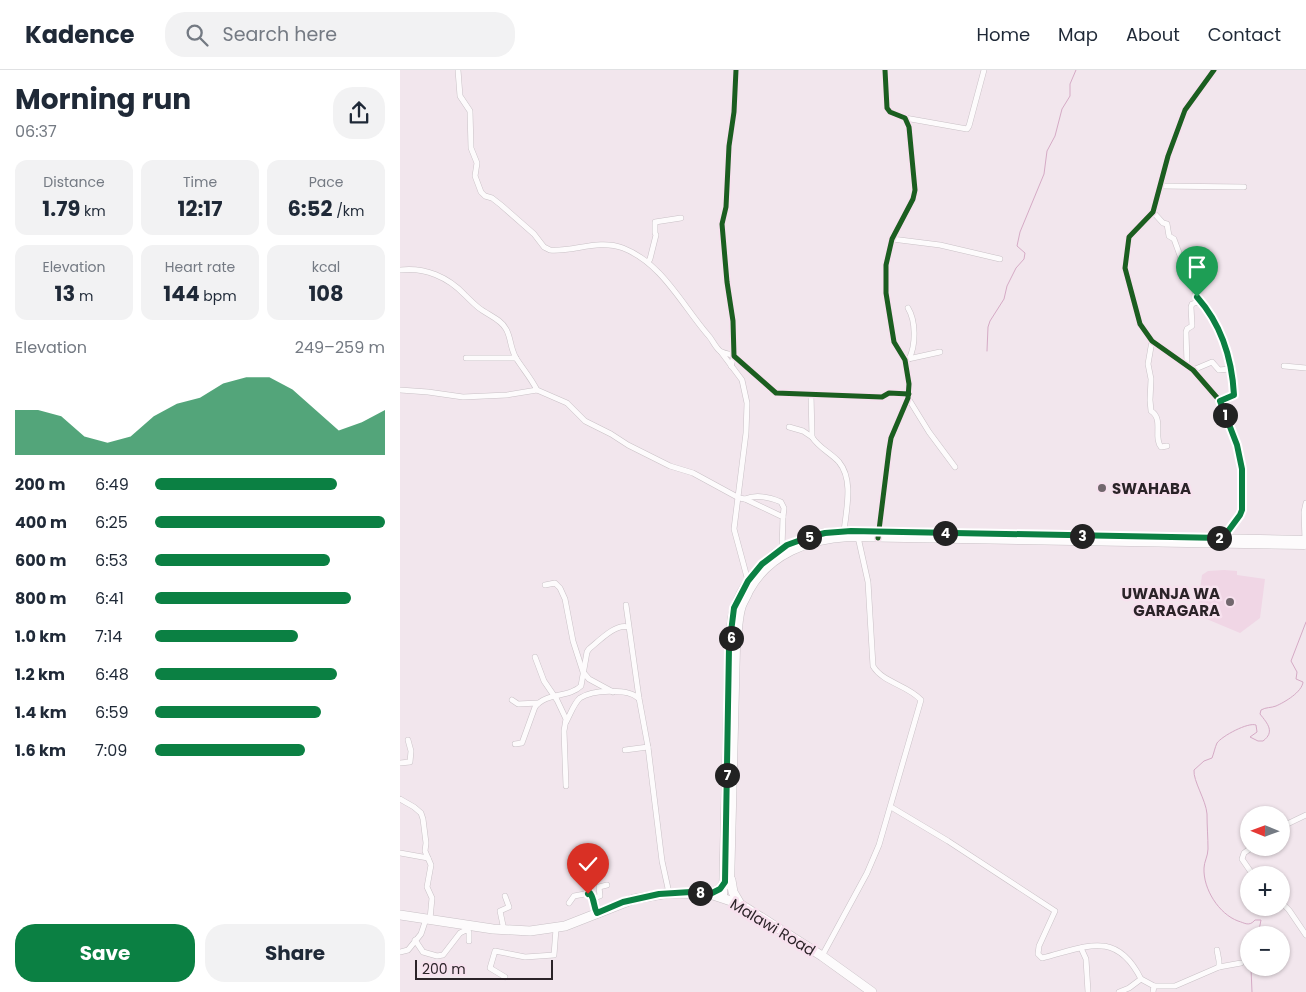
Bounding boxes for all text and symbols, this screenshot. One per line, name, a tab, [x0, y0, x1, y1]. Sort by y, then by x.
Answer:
search box	[165, 12, 515, 57]
text: Kadence	[25, 18, 135, 51]
icon: search	[183, 21, 211, 49]
text: Search here	[223, 21, 337, 48]
text: Home	[976, 22, 1030, 47]
text: Map	[1058, 22, 1098, 47]
text: About	[1126, 22, 1180, 47]
text: Contact	[1208, 22, 1281, 47]
text: Morning run	[15, 80, 191, 119]
button: share	[333, 87, 385, 139]
text: 06:37	[15, 120, 57, 143]
text: Distance	[43, 172, 105, 192]
text: Time	[183, 172, 217, 192]
text: Pace	[309, 172, 343, 192]
text: 1.79	[42, 194, 80, 223]
text: 12:17	[178, 194, 222, 223]
text: 6:52	[287, 194, 332, 223]
text: km	[80, 201, 106, 221]
text: /km	[332, 201, 365, 221]
pin	[1176, 246, 1218, 297]
icon: arrive	[1183, 253, 1211, 281]
text: Elevation	[42, 257, 106, 277]
text: Heart rate	[165, 257, 235, 277]
text: kcal	[312, 257, 340, 277]
text: 13	[55, 279, 75, 308]
text: 144	[163, 279, 200, 308]
text: 108	[308, 279, 344, 308]
text: m	[75, 286, 93, 306]
text: bpm	[200, 286, 237, 306]
text: Elevation	[15, 336, 87, 359]
text: 249–259 m	[295, 336, 385, 359]
pin: 1	[1212, 402, 1238, 428]
text: 1	[1223, 405, 1228, 425]
text: 200 m	[15, 473, 65, 496]
text: 6:49	[95, 473, 129, 496]
place label: SWAHABA	[1112, 478, 1191, 499]
marker: SWAHABA	[1096, 482, 1108, 494]
text: 400 m	[15, 511, 67, 534]
text: 6:25	[95, 511, 128, 534]
pin: 4	[932, 520, 958, 546]
text: 4	[941, 523, 950, 543]
pin: 5	[796, 524, 822, 550]
pin: 3	[1070, 524, 1094, 548]
text: 3	[1078, 526, 1087, 546]
pin: 2	[1206, 526, 1232, 550]
text: 5	[805, 527, 814, 547]
text: 2	[1216, 528, 1224, 548]
text: 600 m	[15, 549, 66, 572]
text: 6:53	[95, 549, 128, 572]
place label: UWANJA WA GARAGARA	[1122, 583, 1220, 621]
text: 800 m	[15, 587, 67, 610]
text: 6:41	[95, 587, 124, 610]
marker: UWANJA WA GARAGARA	[1224, 596, 1236, 608]
text: 1.0 km	[15, 625, 66, 648]
text: 7:14	[95, 625, 122, 648]
pin: 6	[718, 626, 744, 650]
text: 6	[727, 628, 736, 648]
text: 1.2 km	[15, 663, 65, 686]
text: 6:48	[95, 663, 129, 686]
text: 1.4 km	[15, 701, 67, 724]
text: 6:59	[95, 701, 129, 724]
text: 1.6 km	[15, 739, 66, 762]
text: 7:09	[95, 739, 127, 762]
pin: 7	[714, 762, 740, 788]
text: 7	[724, 765, 731, 785]
north arrow	[1240, 806, 1290, 856]
map controls	[1240, 806, 1290, 976]
pin	[567, 843, 609, 894]
icon: check	[574, 850, 602, 878]
button: +	[1240, 866, 1290, 916]
pin: 8	[688, 880, 712, 906]
text: 8	[696, 883, 705, 903]
street label: Malawi Road	[726, 893, 820, 961]
button: Save	[15, 924, 195, 982]
button: Share	[205, 924, 385, 982]
button: −	[1240, 926, 1290, 976]
scale bar	[415, 957, 552, 980]
text: 200 m	[422, 959, 466, 979]

